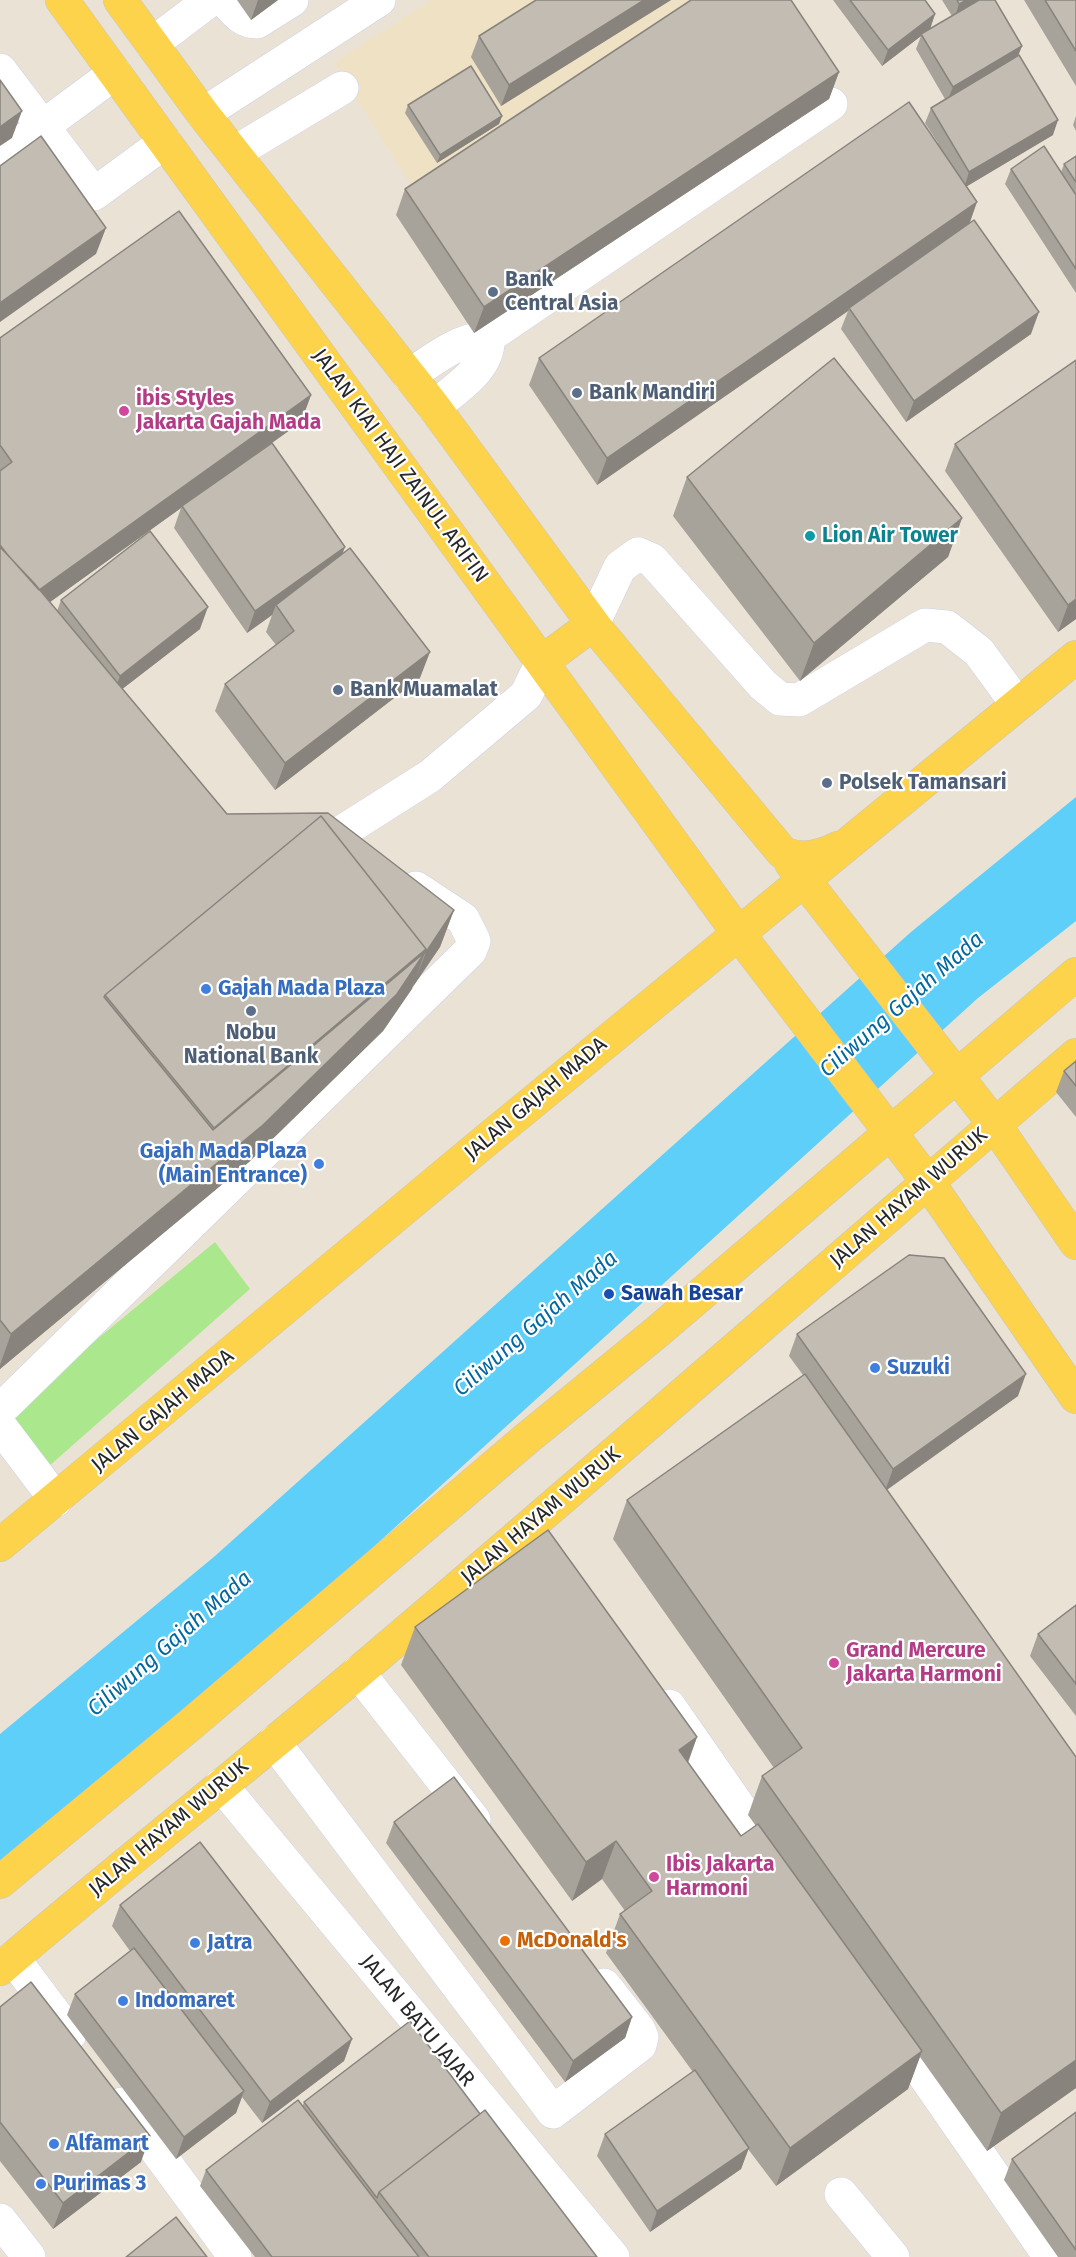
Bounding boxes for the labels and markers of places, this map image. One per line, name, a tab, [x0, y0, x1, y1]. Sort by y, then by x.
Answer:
place label: Bank Central Asia	[505, 267, 619, 317]
marker: Bank Central Asia	[486, 285, 500, 299]
place label: Bank Mandiri	[589, 380, 715, 406]
place label: ibis Styles Jakarta Gajah Mada	[136, 386, 321, 436]
marker: Bank Mandiri	[570, 386, 584, 400]
marker: ibis Styles Jakarta Gajah Mada	[117, 404, 131, 418]
place label: Lion Air Tower	[822, 523, 958, 549]
marker: Lion Air Tower	[803, 529, 817, 543]
place label: Bank Muamalat	[350, 677, 498, 703]
marker: Bank Muamalat	[331, 683, 345, 697]
place label: Polsek Tamansari	[839, 770, 1007, 796]
marker: Polsek Tamansari	[820, 776, 834, 790]
place label: Gajah Mada Plaza	[218, 976, 385, 1002]
marker: Gajah Mada Plaza	[199, 982, 213, 996]
marker: Nobu National Bank	[244, 1004, 258, 1018]
place label: Nobu National Bank	[184, 1020, 318, 1070]
place label: Gajah Mada Plaza (Main Entrance)	[140, 1139, 307, 1189]
marker: Gajah Mada Plaza (Main Entrance)	[312, 1157, 326, 1171]
place label: Sawah Besar	[621, 1281, 743, 1307]
marker: Sawah Besar	[602, 1287, 616, 1301]
place label: Suzuki	[887, 1355, 950, 1381]
marker: Suzuki	[868, 1361, 882, 1375]
place label: Grand Mercure Jakarta Harmoni	[846, 1638, 1002, 1688]
marker: Grand Mercure Jakarta Harmoni	[827, 1656, 841, 1670]
place label: Ibis Jakarta Harmoni	[666, 1852, 774, 1902]
marker: Ibis Jakarta Harmoni	[647, 1870, 661, 1884]
place label: McDonald's	[517, 1928, 627, 1954]
place label: Jatra	[207, 1930, 252, 1956]
marker: McDonald's	[498, 1934, 512, 1948]
marker: Jatra	[188, 1936, 202, 1950]
place label: Indomaret	[135, 1988, 235, 2014]
marker: Indomaret	[116, 1994, 130, 2008]
place label: Alfamart	[66, 2131, 149, 2157]
marker: Alfamart	[47, 2137, 61, 2151]
place label: Purimas 3	[53, 2171, 146, 2197]
marker: Purimas 3	[34, 2177, 48, 2191]

